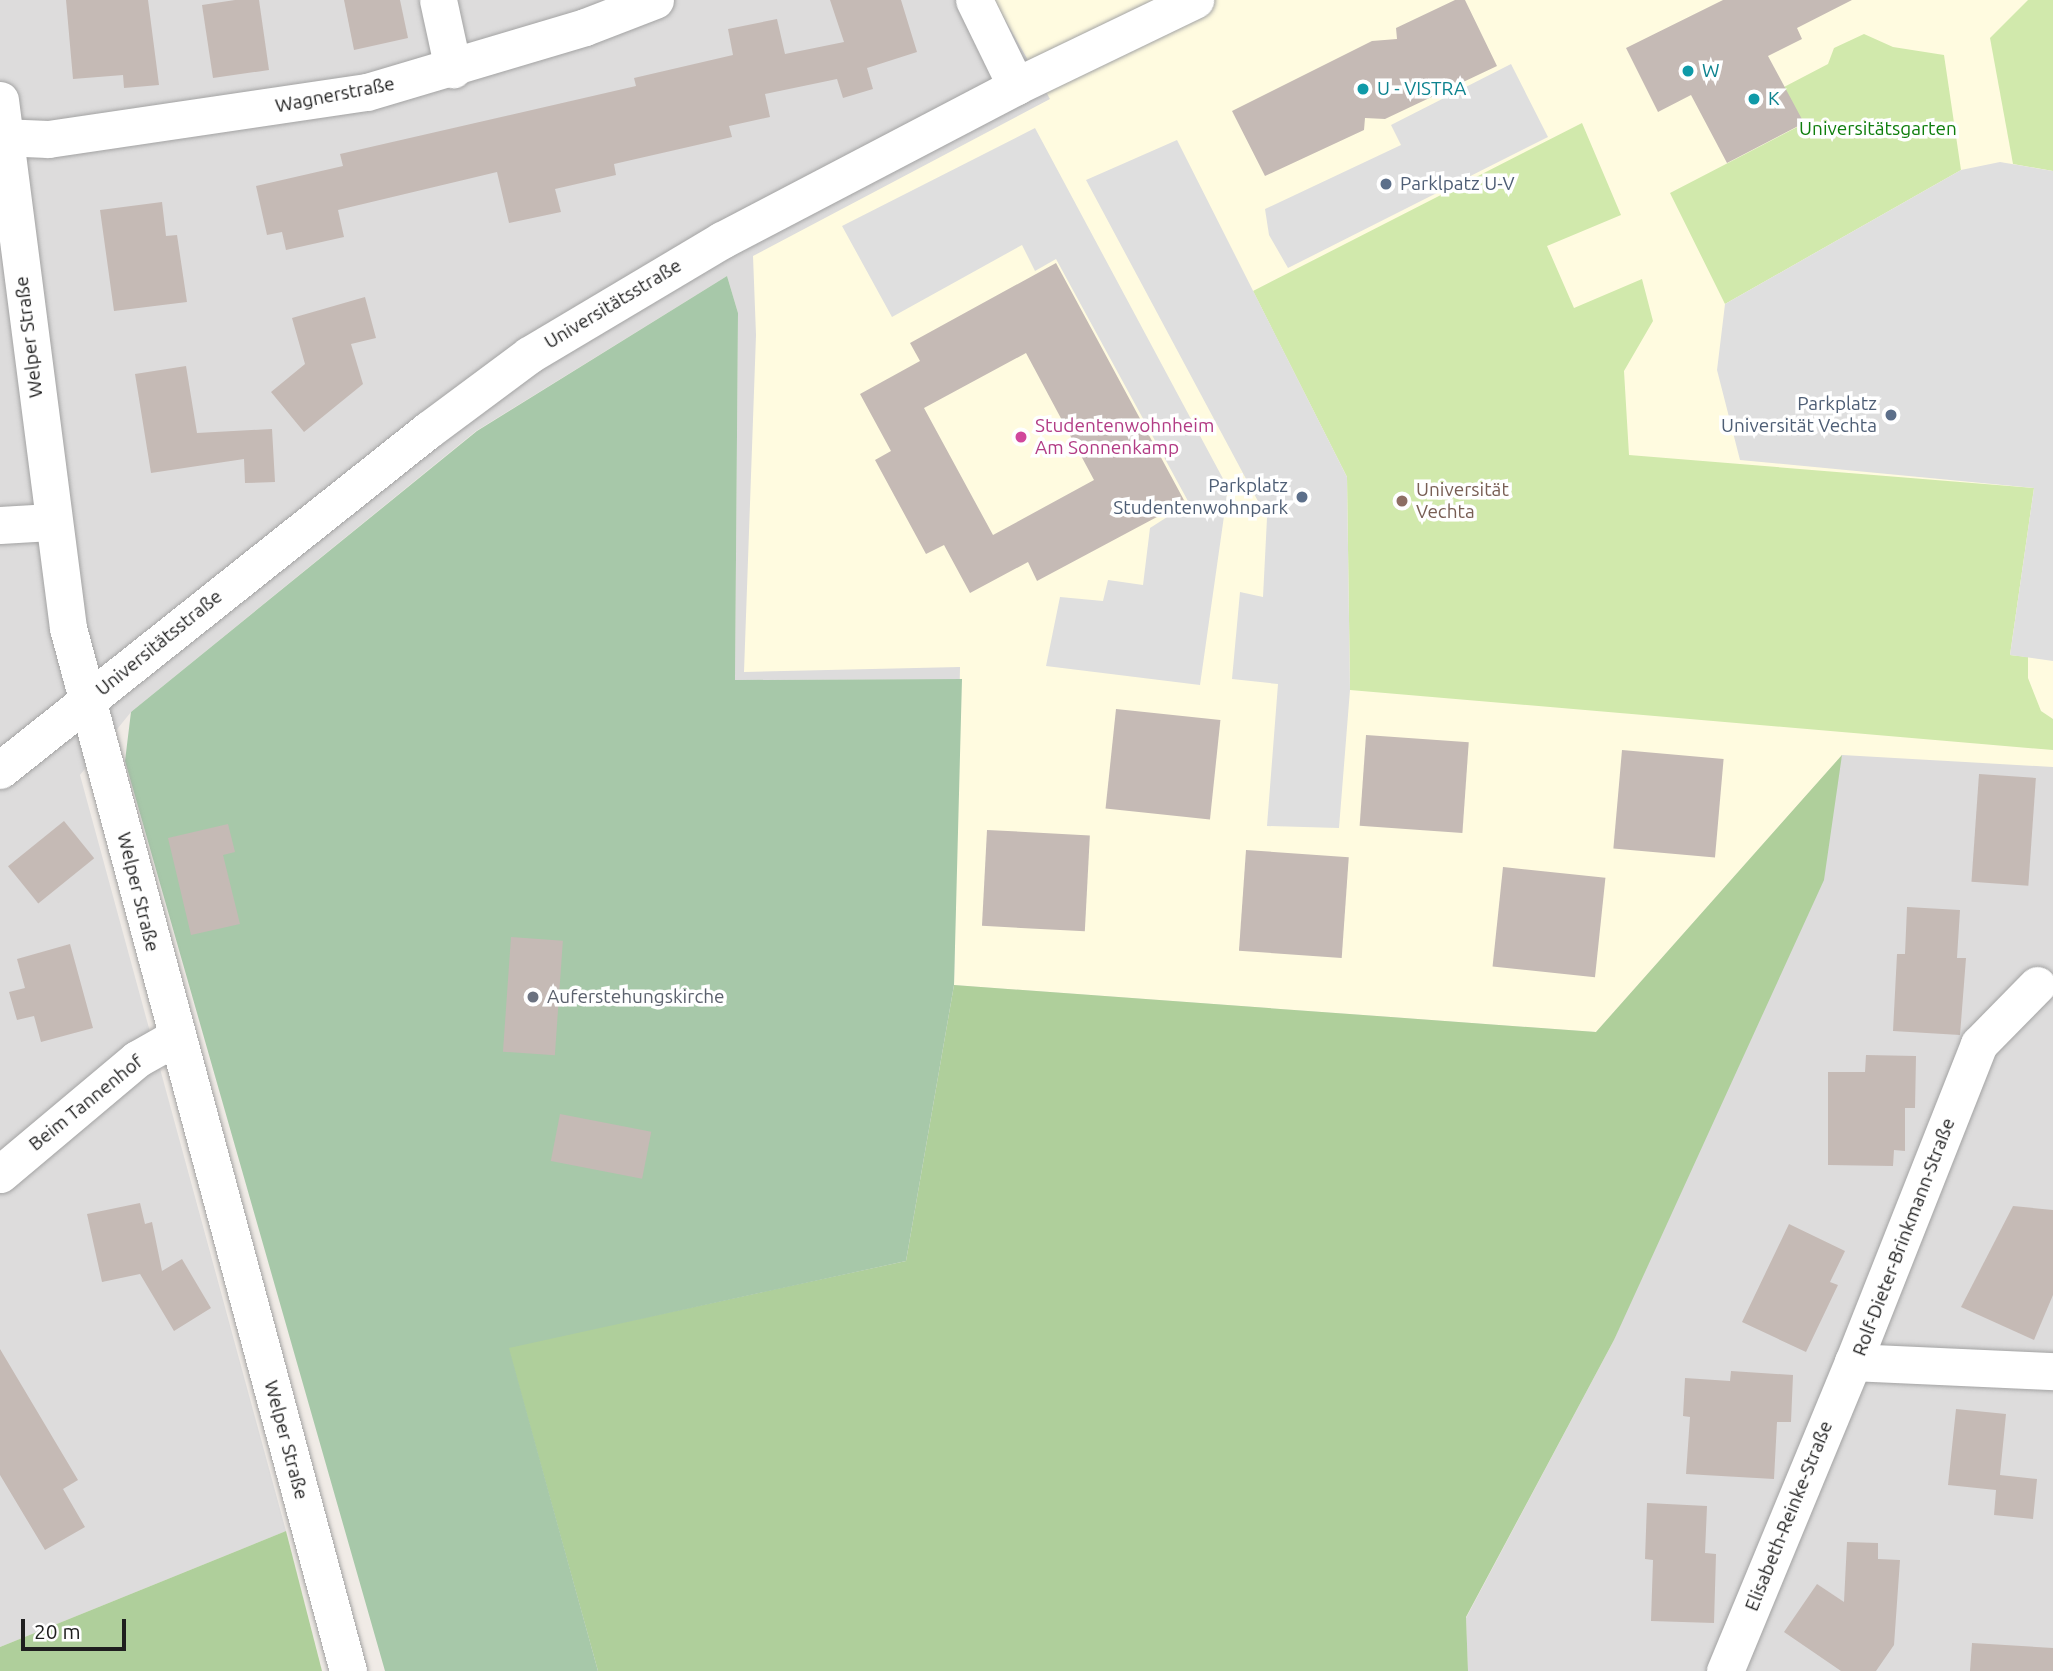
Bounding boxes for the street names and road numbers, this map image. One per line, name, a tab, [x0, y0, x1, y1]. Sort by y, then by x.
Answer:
street label: Wagnerstraße	[273, 72, 397, 118]
street label: Universitätsstraße	[540, 254, 686, 354]
street label: Welper Straße	[10, 275, 48, 399]
street label: Universitätsstraße	[91, 585, 227, 701]
street label: Welper Straße	[112, 830, 164, 954]
street label: Beim Tannenhof	[25, 1050, 147, 1156]
street label: Rolf-Dieter-Brinkmann-Straße	[1848, 1115, 1960, 1359]
street label: Welper Straße	[259, 1378, 313, 1502]
street label: Elisabeth-Reinke-Straße	[1740, 1418, 1838, 1614]

